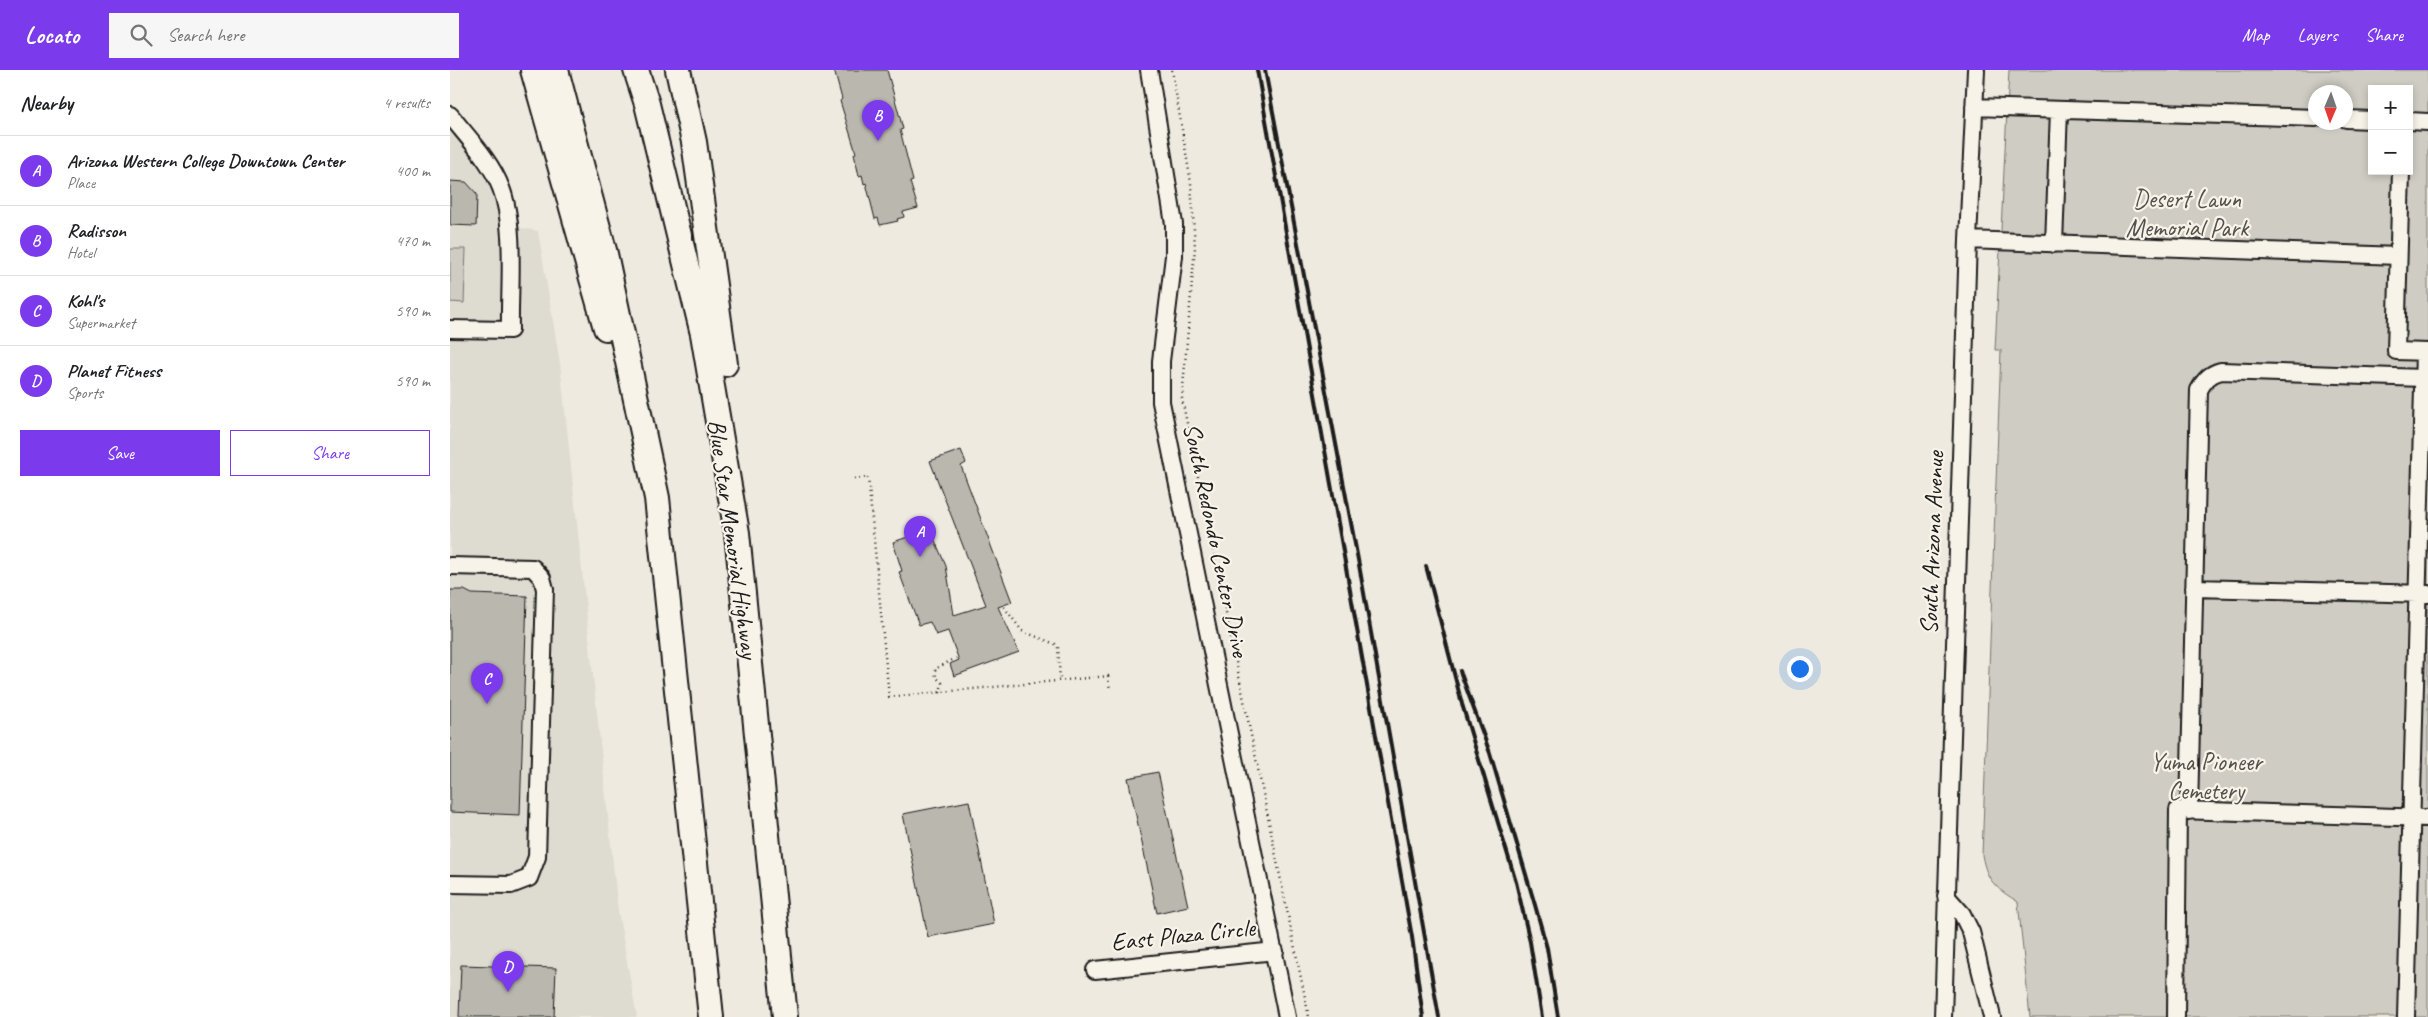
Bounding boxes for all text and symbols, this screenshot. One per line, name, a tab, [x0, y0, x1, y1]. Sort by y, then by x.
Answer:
search box	[109, 13, 459, 58]
text: Locato	[25, 20, 79, 50]
icon: search	[127, 21, 155, 49]
text: Search here	[167, 23, 245, 47]
text: Map	[2242, 24, 2270, 46]
text: Layers	[2298, 24, 2337, 46]
text: Share	[2365, 24, 2403, 46]
north arrow	[2308, 85, 2353, 130]
map controls	[2368, 85, 2413, 175]
button: +	[2368, 85, 2413, 130]
text: Nearby	[20, 90, 73, 116]
text: 4 results	[383, 93, 430, 113]
pin: B	[862, 100, 894, 141]
button: −	[2368, 130, 2413, 175]
text: Arizona Western College Downtown Center	[67, 149, 344, 173]
text: A	[32, 161, 40, 181]
text: 400 m	[396, 161, 430, 181]
text: Place	[67, 173, 95, 193]
park label: Desert Lawn Memorial Park	[2126, 183, 2250, 244]
text: Radisson	[67, 219, 126, 243]
text: B	[32, 231, 40, 251]
text: 470 m	[396, 231, 430, 251]
text: Hotel	[67, 243, 95, 263]
text: Kohl's	[67, 289, 104, 313]
text: C	[32, 301, 40, 321]
text: 590 m	[396, 301, 430, 321]
text: Supermarket	[67, 313, 135, 333]
text: Planet Fitness	[67, 359, 161, 383]
text: D	[31, 371, 41, 391]
text: 590 m	[396, 371, 430, 391]
text: Sports	[67, 383, 103, 403]
street label: Blue Star Memorial Highway	[700, 417, 766, 663]
street label: South Redondo Center Drive	[1176, 420, 1257, 662]
button: Save	[20, 430, 220, 476]
button: Share	[230, 430, 430, 476]
street label: South Arizona Avenue	[1913, 449, 1951, 635]
pin: A	[904, 516, 936, 557]
your location	[1787, 656, 1813, 682]
pin: C	[471, 663, 503, 704]
park label: Yuma Pioneer Cemetery	[2150, 746, 2264, 807]
street label: East Plaza Circle	[1110, 911, 1258, 958]
pin: D	[492, 951, 524, 992]

